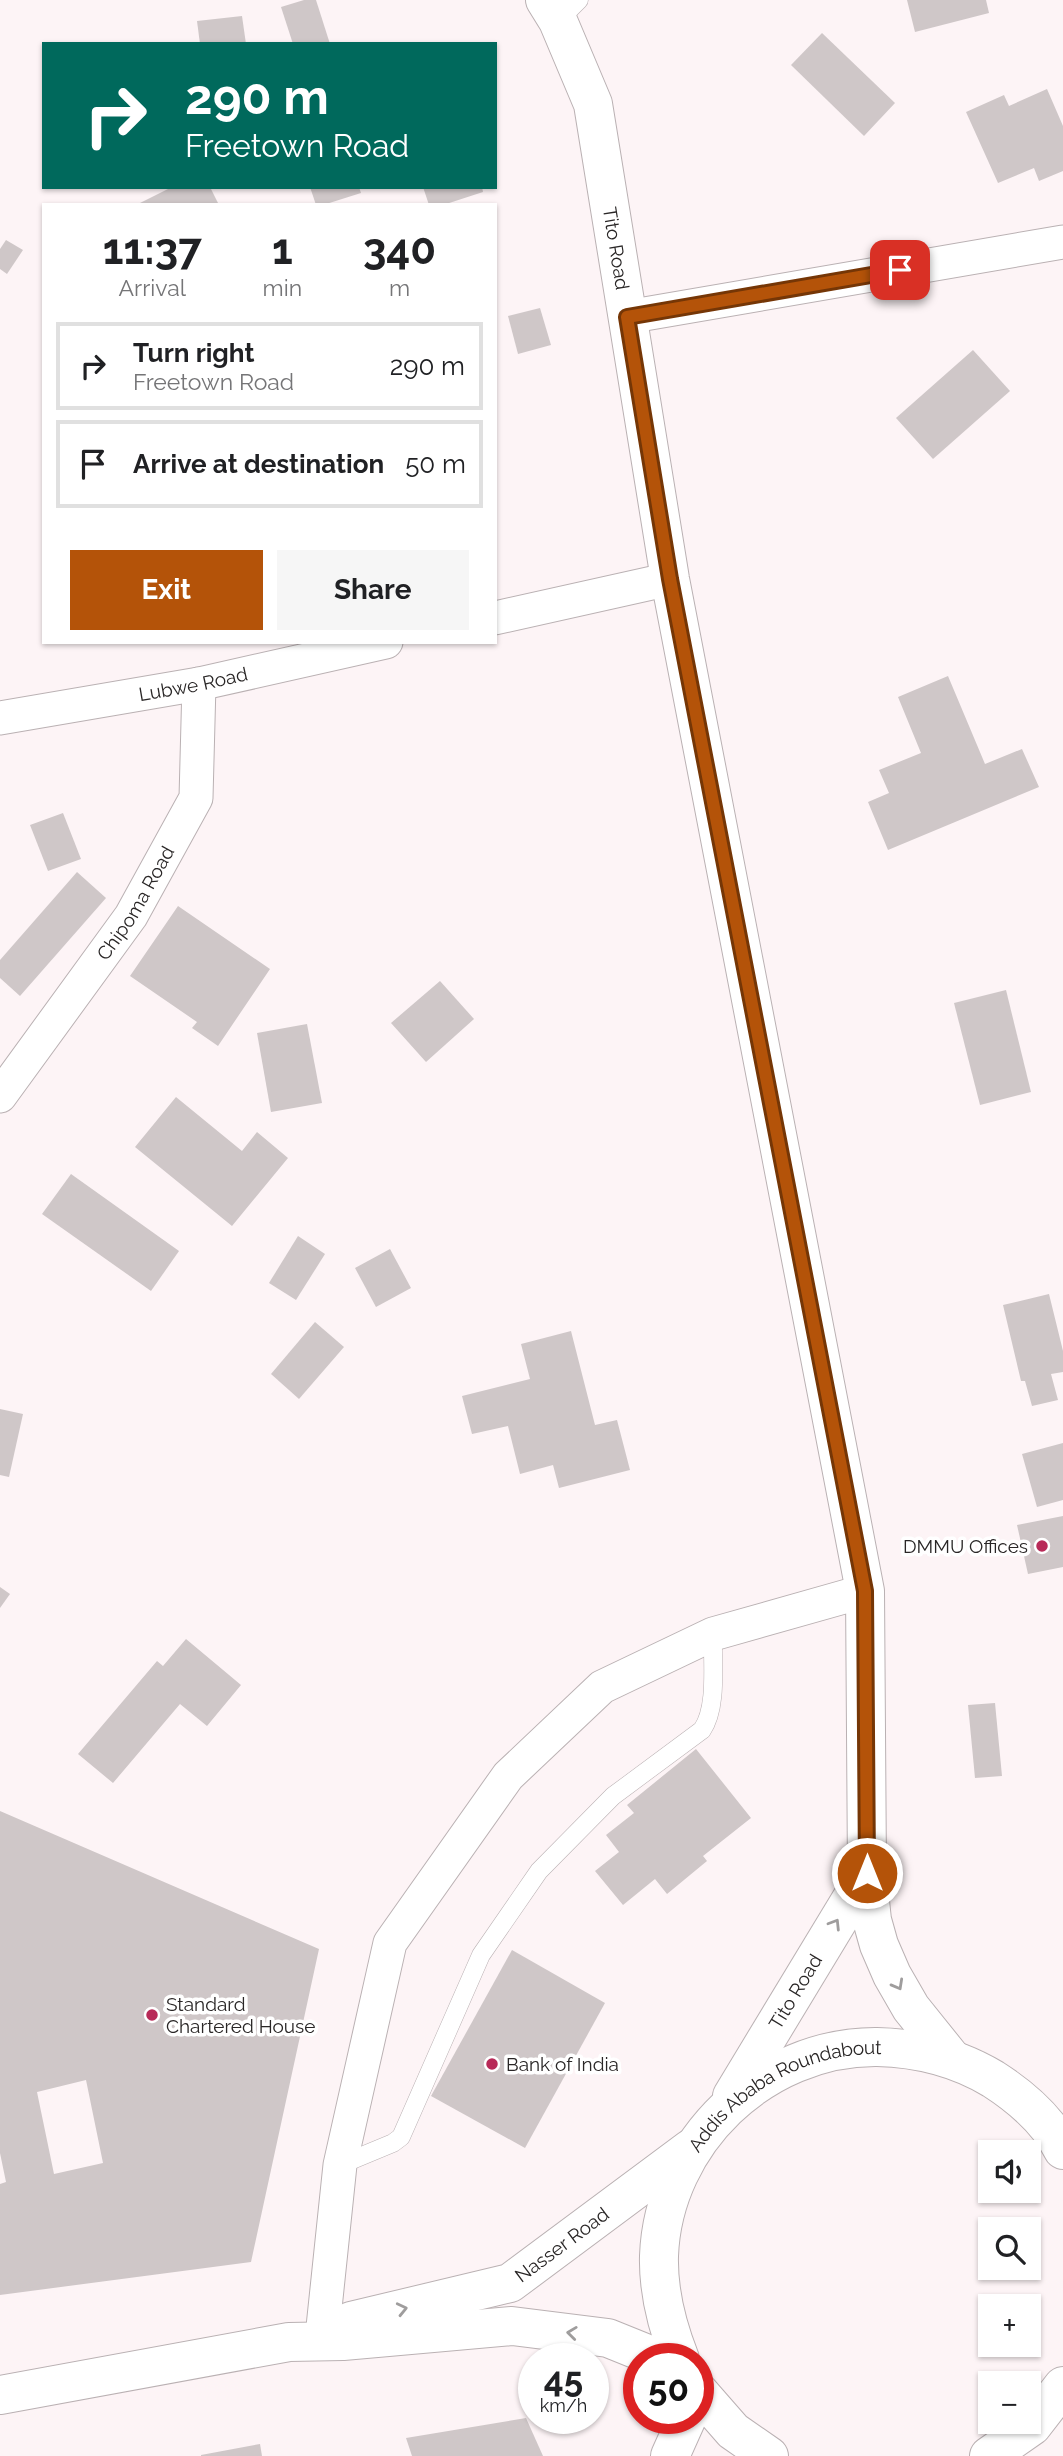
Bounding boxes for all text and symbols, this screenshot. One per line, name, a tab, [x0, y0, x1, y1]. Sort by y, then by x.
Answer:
text: 290 m	[185, 68, 329, 125]
icon: right	[70, 70, 161, 161]
text: Freetown Road	[185, 127, 409, 164]
street label: Tito Road	[599, 205, 634, 291]
text: 11:37	[103, 225, 202, 274]
text: 1	[272, 225, 293, 274]
text: 340	[363, 225, 436, 274]
pin	[870, 240, 930, 300]
icon: arrive	[881, 251, 919, 289]
text: Arrival	[119, 274, 186, 301]
text: min	[263, 274, 302, 301]
text: m	[389, 274, 410, 301]
text: Turn right	[133, 338, 254, 368]
icon: right	[74, 347, 112, 385]
text: 290 m	[390, 351, 465, 381]
text: Freetown Road	[133, 368, 294, 395]
icon: arrive	[74, 445, 112, 483]
text: Arrive at destination	[133, 449, 384, 479]
text: 50 m	[405, 449, 466, 479]
button: Exit	[70, 550, 263, 630]
button: Share	[277, 550, 469, 630]
street label: Lubwe Road	[137, 662, 250, 705]
street label: Chipoma Road	[92, 842, 178, 964]
place label: DMMU Offices	[903, 1535, 1028, 1557]
marker: DMMU Offices	[1034, 1538, 1050, 1554]
position arrow	[830, 1836, 904, 1910]
one-way arrow	[826, 1919, 839, 1932]
street label: Tito Road	[764, 1950, 826, 2033]
one-way arrow	[889, 1977, 902, 1990]
place label: Standard Chartered House	[166, 1993, 315, 2037]
marker: Standard Chartered House	[144, 2007, 160, 2023]
street label: Addis Ababa Roundabout	[684, 2036, 883, 2156]
place label: Bank of India	[506, 2053, 619, 2075]
marker: Bank of India	[484, 2056, 500, 2072]
map controls	[978, 2140, 1041, 2434]
button: sound	[978, 2140, 1041, 2203]
street label: Nasser Road	[511, 2202, 613, 2286]
button: search	[978, 2217, 1041, 2280]
button: +	[978, 2294, 1041, 2357]
one-way arrow	[395, 2303, 407, 2317]
one-way arrow	[566, 2326, 578, 2341]
speed limit sign: 50	[623, 2343, 714, 2434]
text: 45	[544, 2359, 583, 2400]
button: −	[978, 2371, 1041, 2434]
text: km/h	[540, 2395, 587, 2416]

